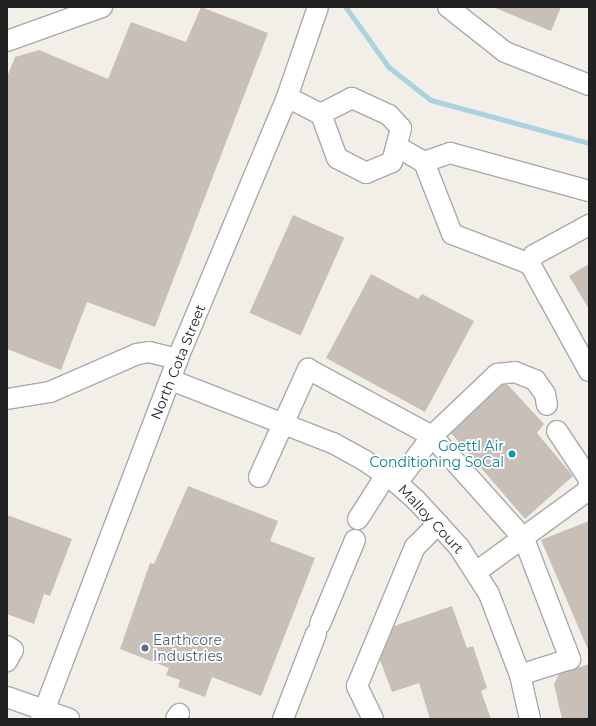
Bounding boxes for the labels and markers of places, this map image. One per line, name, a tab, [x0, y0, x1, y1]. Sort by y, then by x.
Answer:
place label: Goettl Air Conditioning SoCal	[370, 438, 504, 470]
marker: Goettl Air Conditioning SoCal	[507, 449, 517, 459]
place label: Earthcore Industries	[153, 632, 223, 664]
marker: Earthcore Industries	[140, 643, 150, 653]

